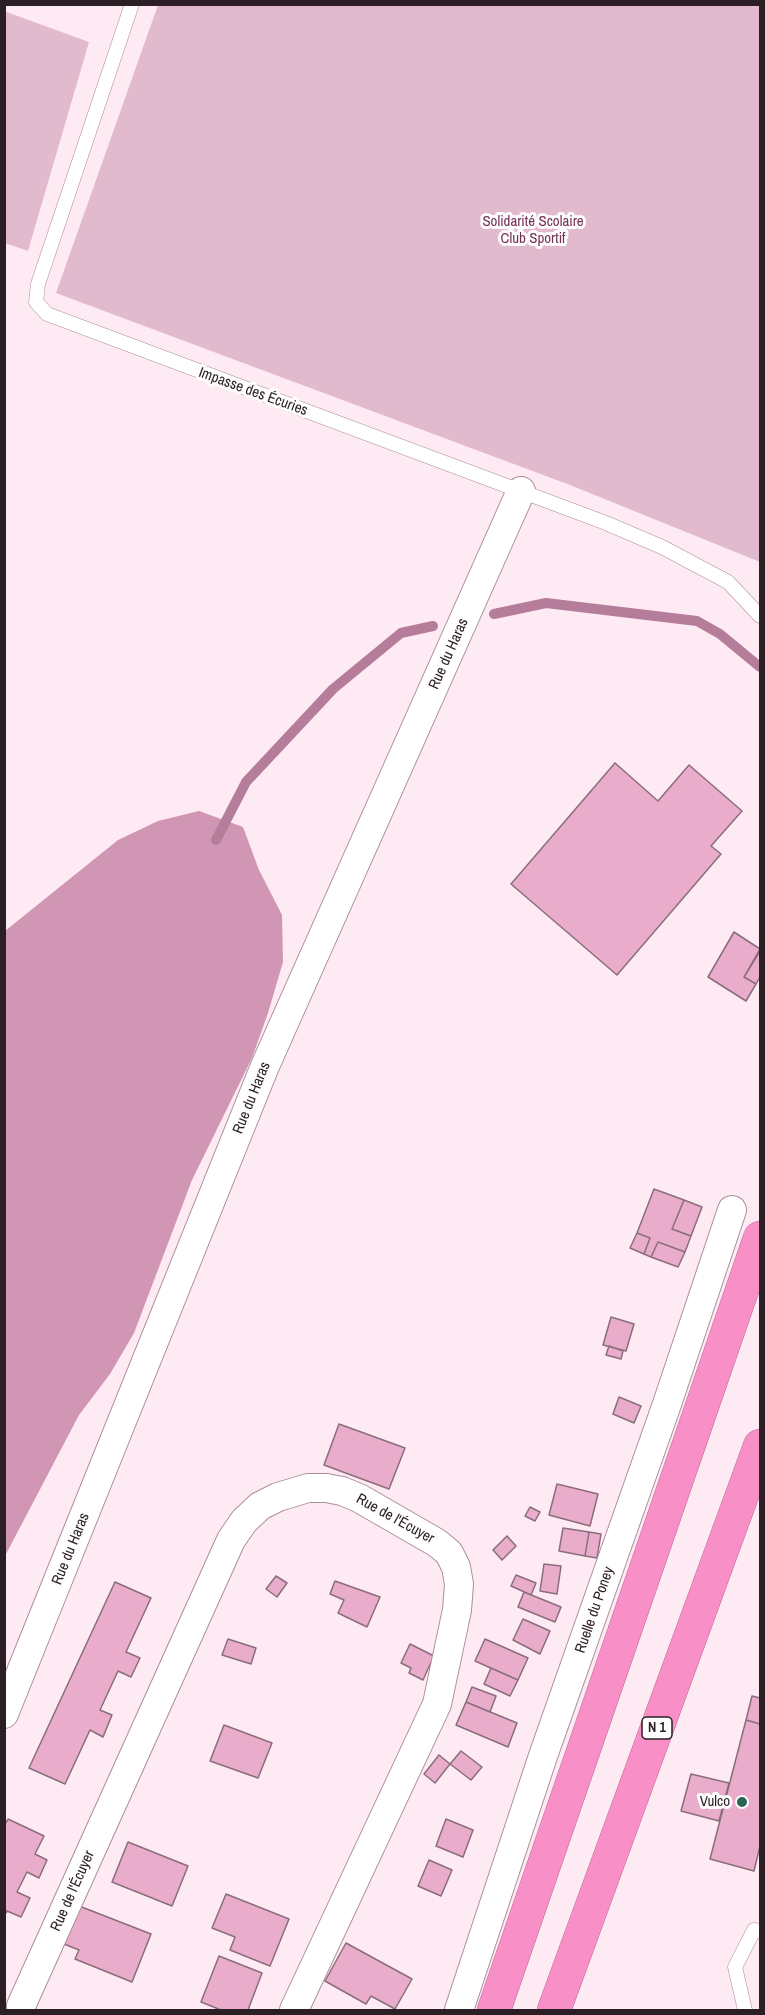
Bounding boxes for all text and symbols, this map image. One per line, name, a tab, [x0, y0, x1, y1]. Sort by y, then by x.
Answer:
park label: Solidarité Scolaire Club Sportif	[482, 213, 584, 248]
street label: Impasse des Écuries	[196, 364, 310, 420]
street label: Rue du Haras	[425, 616, 473, 692]
street label: Rue du Haras	[229, 1059, 275, 1137]
street label: Rue de l'Écuyer	[353, 1490, 437, 1548]
street label: Rue du Haras	[48, 1510, 94, 1588]
street label: Ruelle du Poney	[572, 1564, 618, 1656]
road number: N 1	[642, 1717, 672, 1739]
place label: Vulco	[700, 1793, 730, 1811]
marker: Vulco	[735, 1795, 749, 1809]
street label: Rue de l'Écuyer	[47, 1848, 99, 1934]

